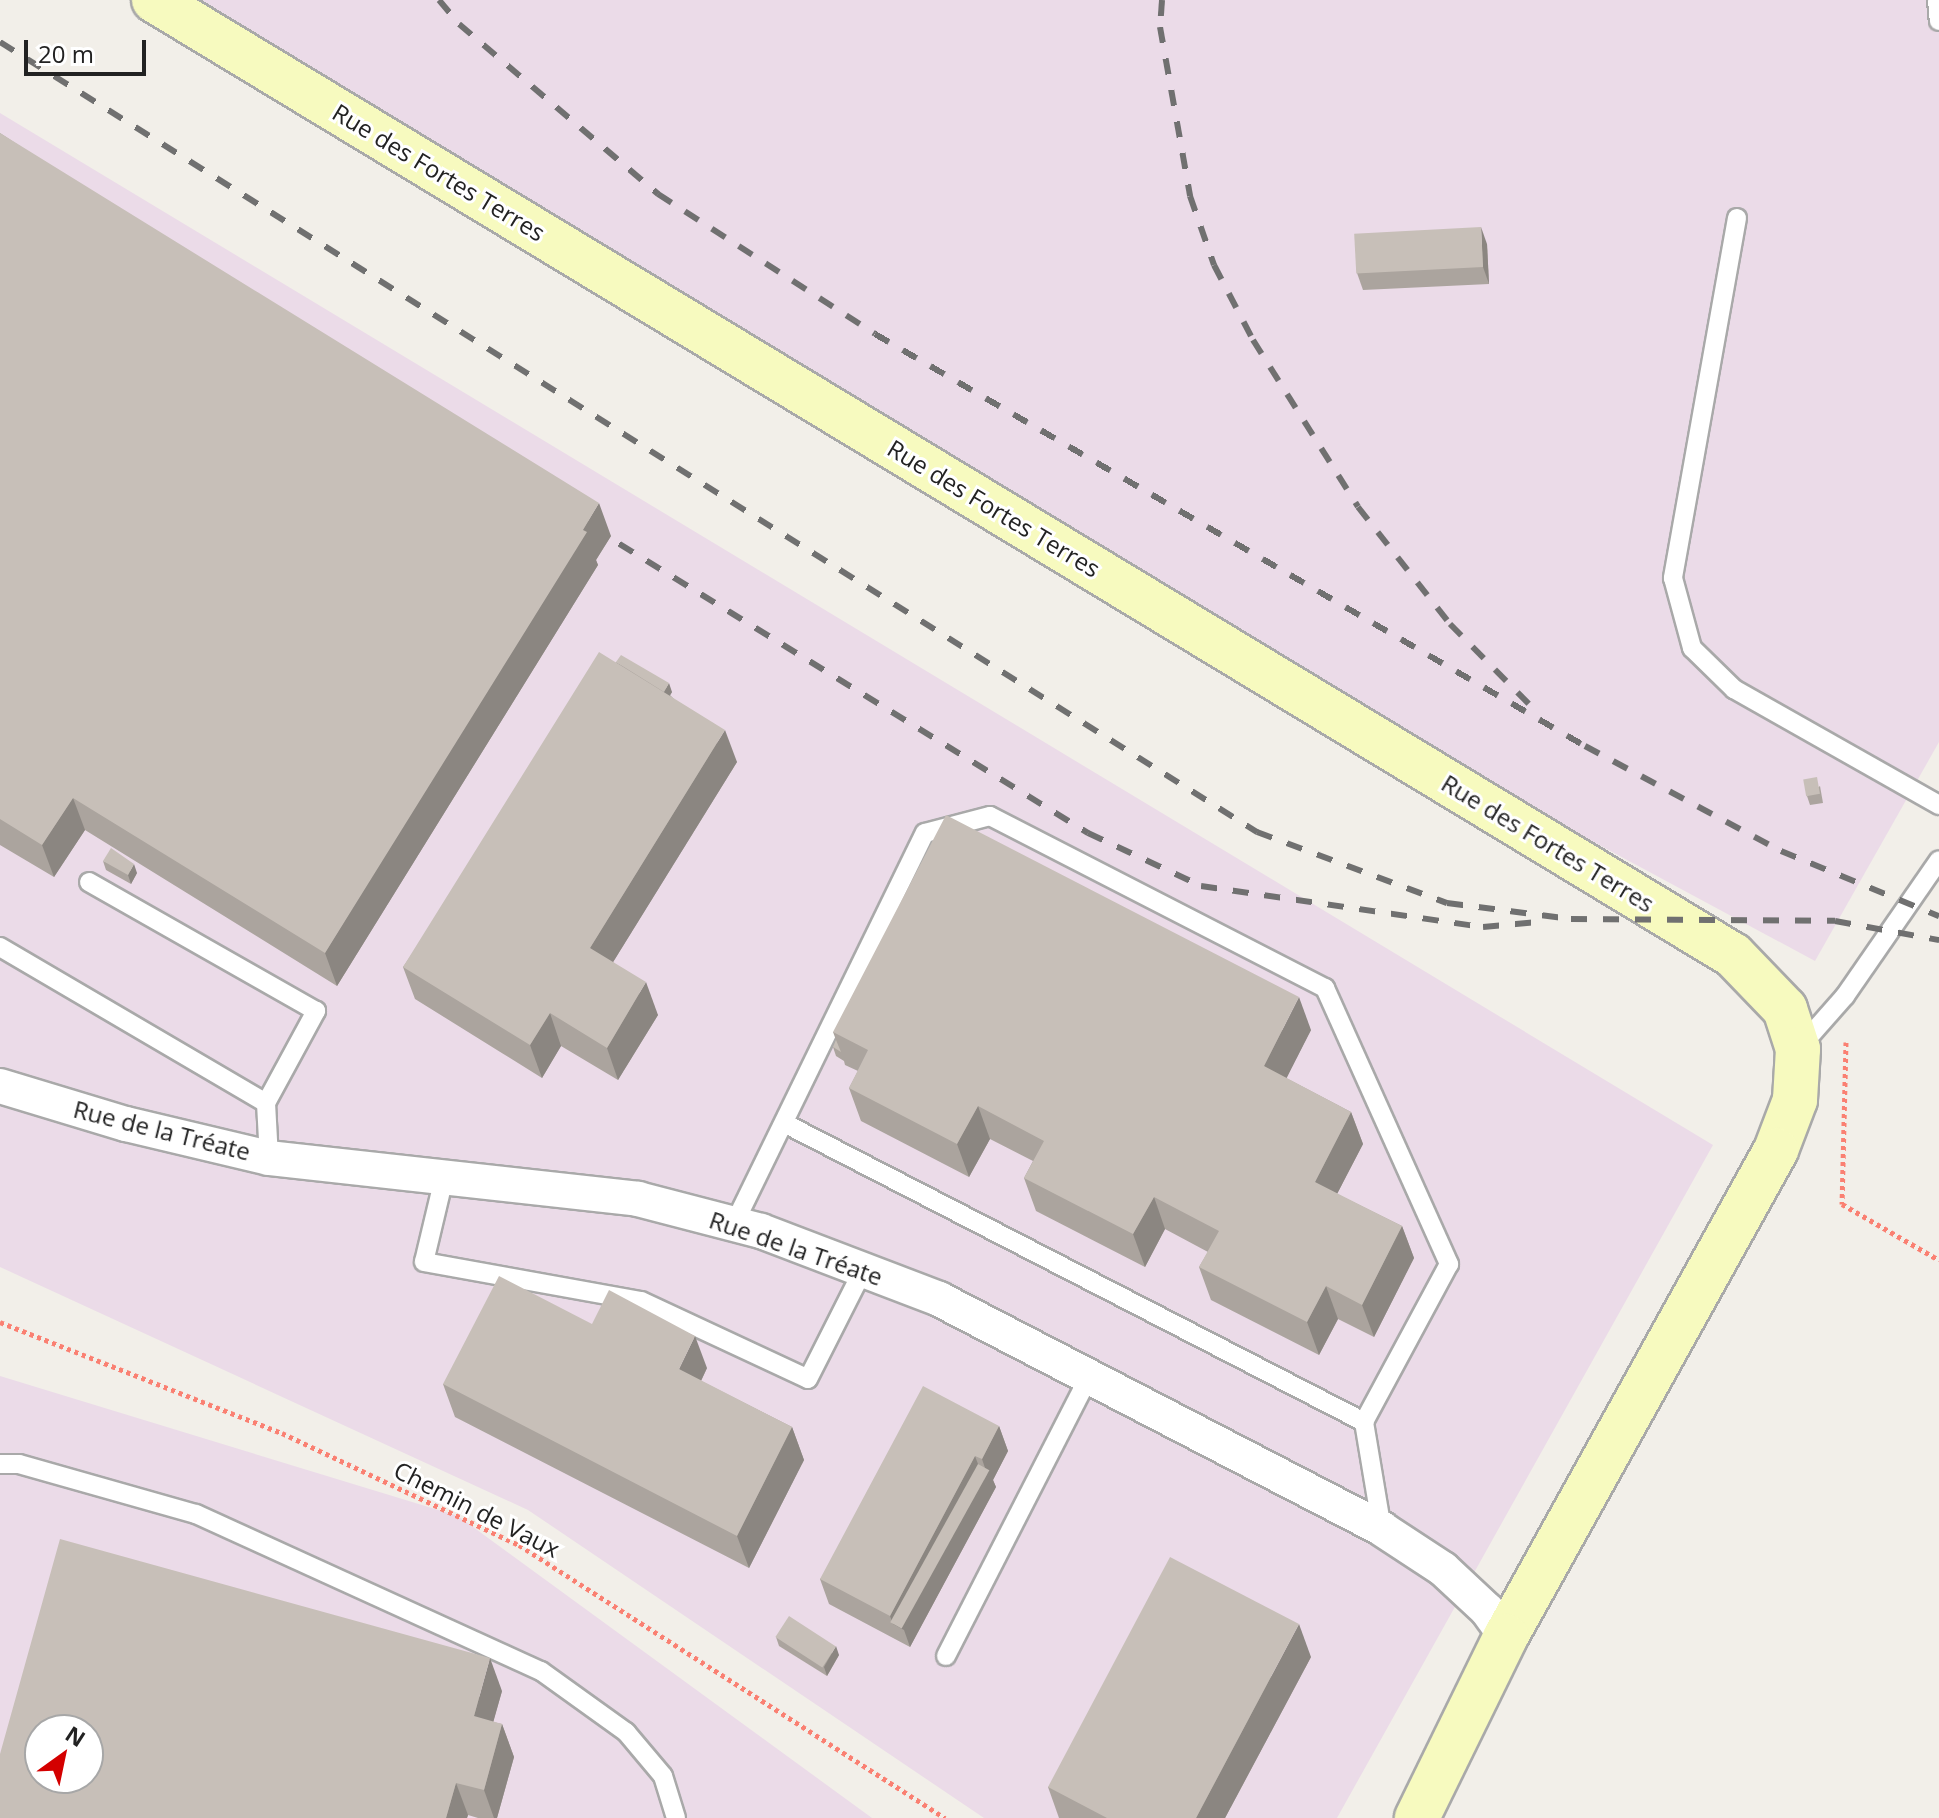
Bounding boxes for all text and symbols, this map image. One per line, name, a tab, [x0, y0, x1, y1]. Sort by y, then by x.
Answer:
scale bar	[28, 24, 150, 74]
text: 20 m	[38, 37, 94, 70]
street label: Rue des Fortes Terres	[328, 97, 550, 247]
street label: Rue des Fortes Terres	[883, 433, 1105, 583]
street label: Rue des Fortes Terres	[1437, 768, 1659, 918]
street label: Rue de la Tréate	[71, 1094, 253, 1166]
street label: Rue de la Tréate	[706, 1205, 886, 1291]
street label: Chemin de Vaux	[389, 1455, 565, 1563]
north arrow	[24, 1714, 104, 1794]
text: N	[60, 1718, 92, 1753]

